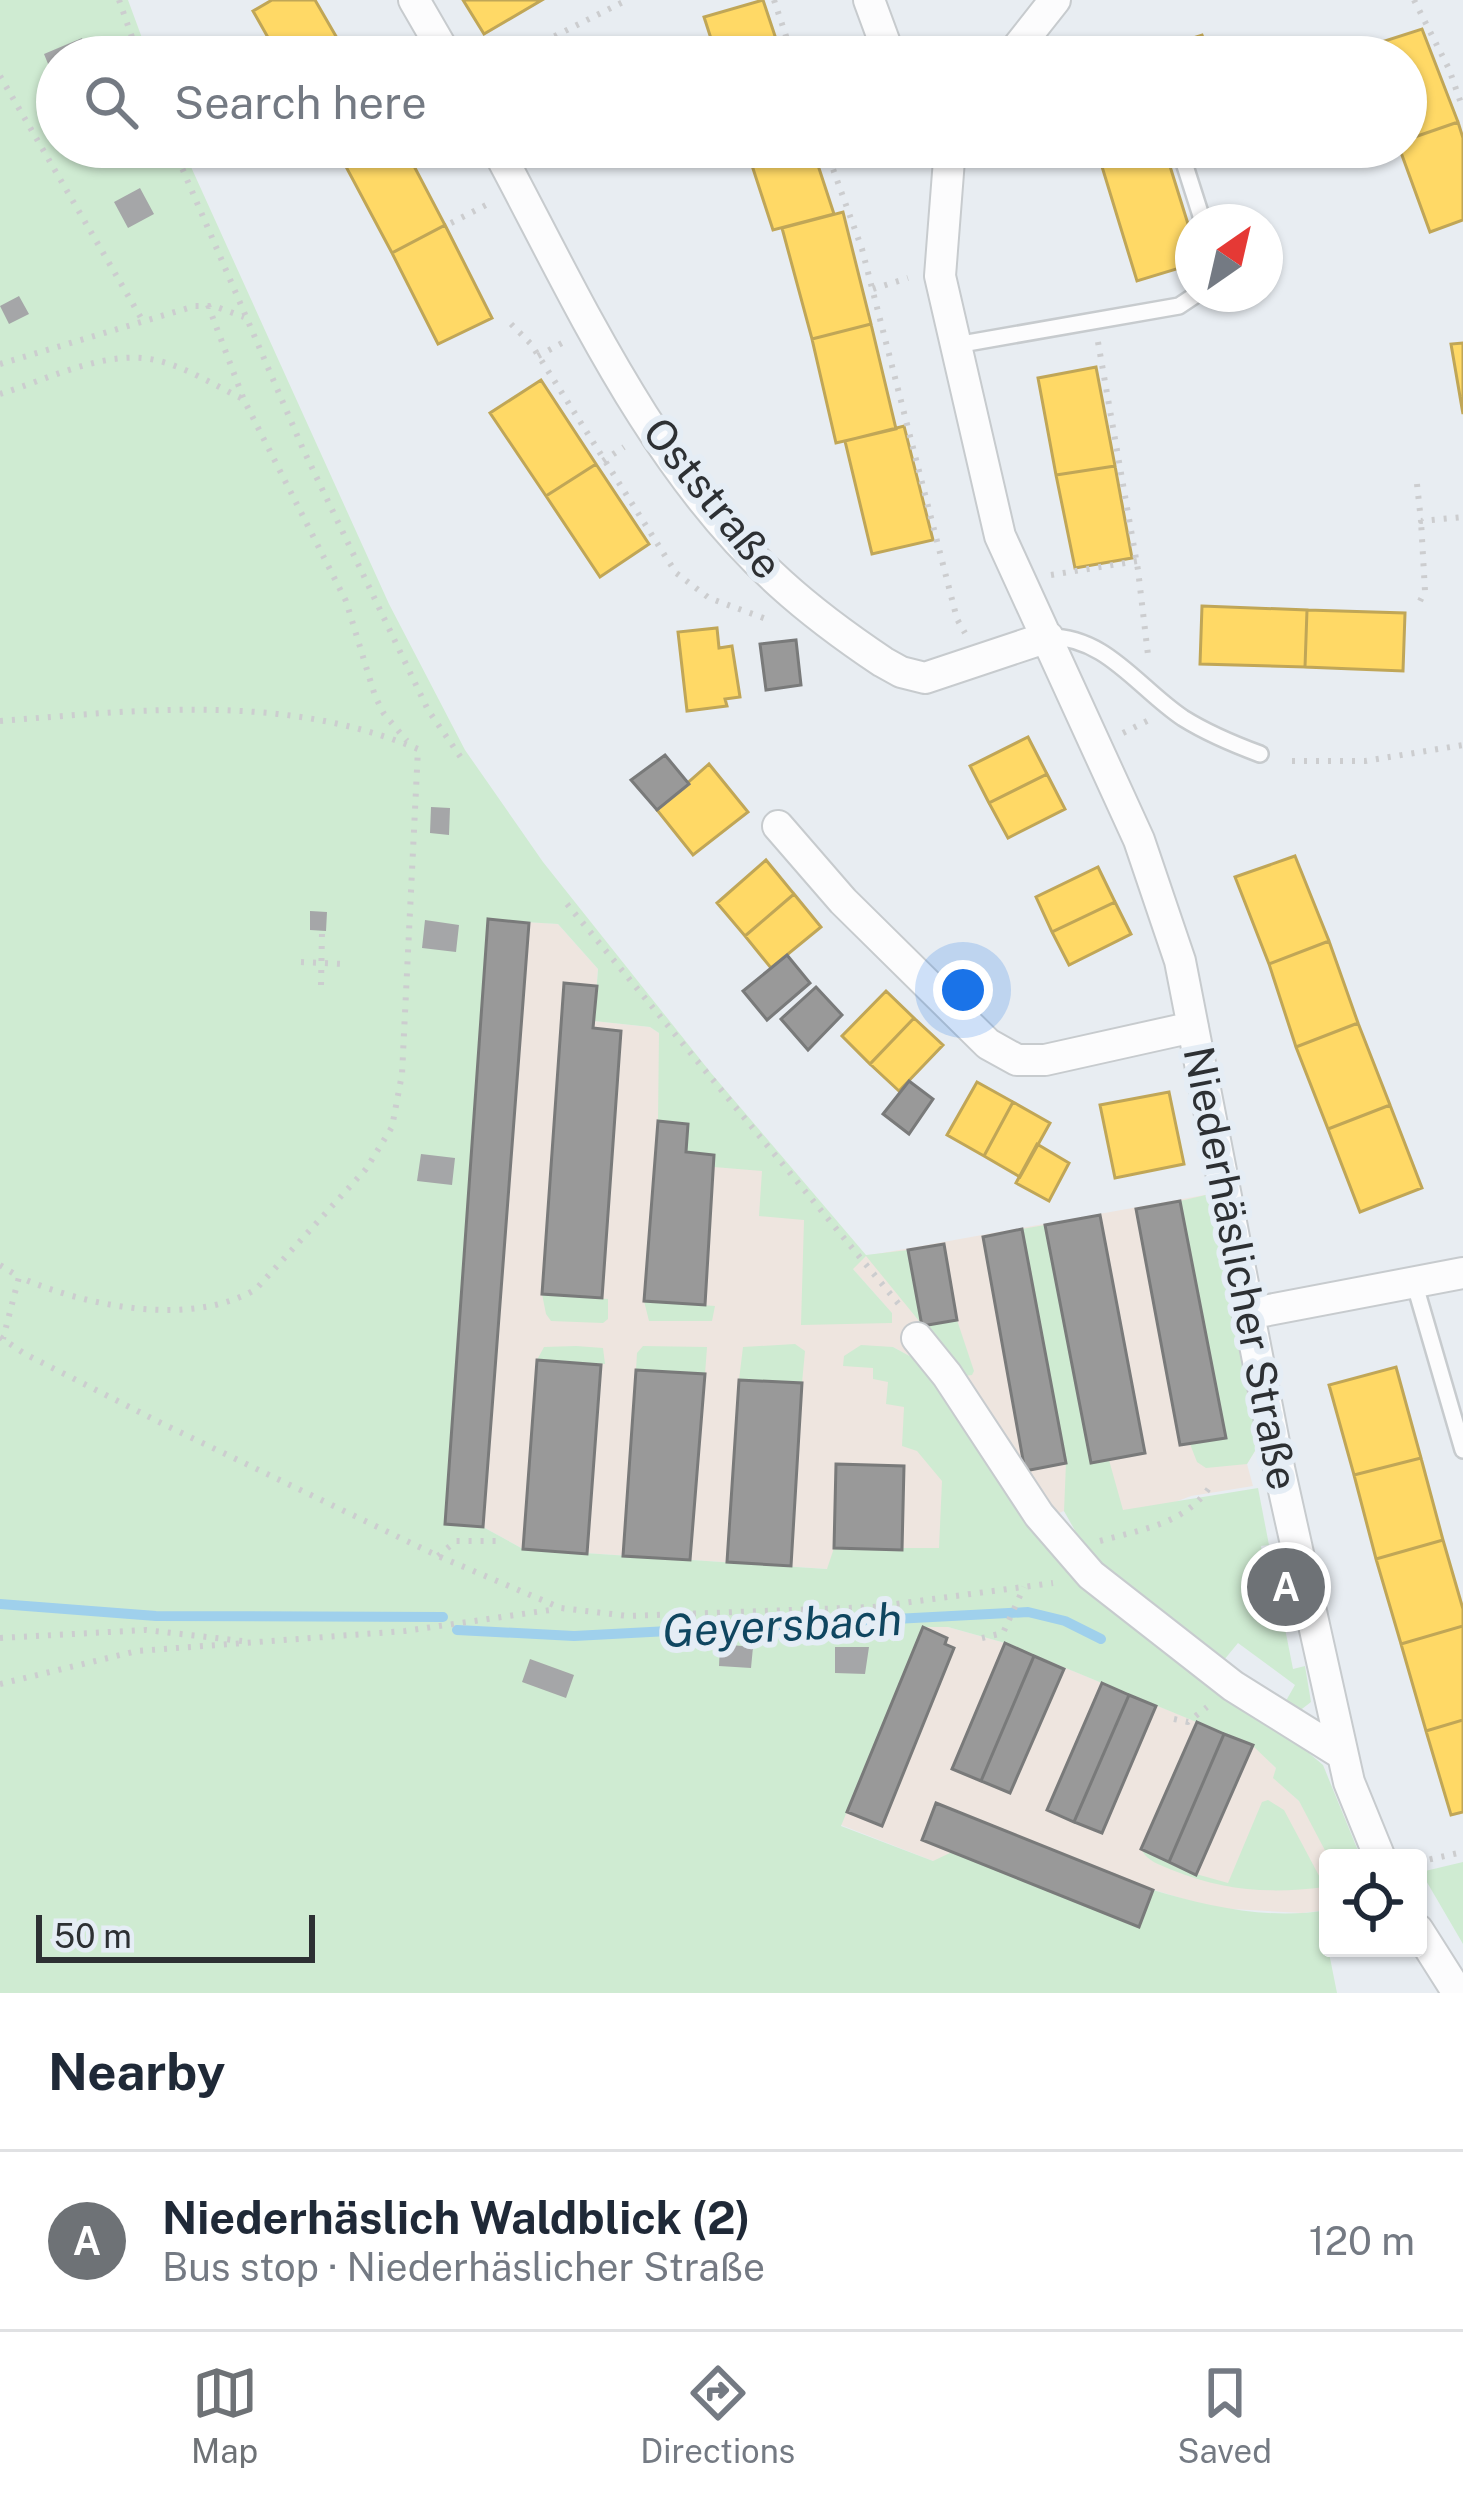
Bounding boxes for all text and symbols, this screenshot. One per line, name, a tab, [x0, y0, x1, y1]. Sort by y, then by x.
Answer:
search box	[36, 36, 1427, 168]
icon: search	[78, 69, 144, 135]
text: Search here	[174, 76, 427, 129]
north arrow	[1175, 204, 1283, 312]
street label: Oststraße	[634, 408, 793, 588]
your location	[933, 960, 993, 1020]
street label: Niederhäslicher Straße	[1174, 1042, 1309, 1494]
pin: A	[1247, 1542, 1325, 1632]
water label: Geyersbach	[661, 1592, 903, 1657]
map controls	[1319, 1849, 1427, 1957]
button: locate	[1319, 1849, 1427, 1957]
scale bar	[36, 1909, 315, 1962]
text: 50 m	[54, 1917, 132, 1955]
text: Nearby	[48, 2042, 225, 2101]
text: Niederhäslich Waldblick (2)	[162, 2191, 751, 2244]
text: A	[73, 2218, 101, 2264]
text: 120 m	[1309, 2218, 1415, 2264]
text: Bus stop · Niederhäslicher Straße	[162, 2244, 765, 2290]
tab: Map	[191, 2360, 258, 2470]
tab: Directions	[640, 2360, 795, 2470]
tab: Saved	[1178, 2360, 1272, 2470]

